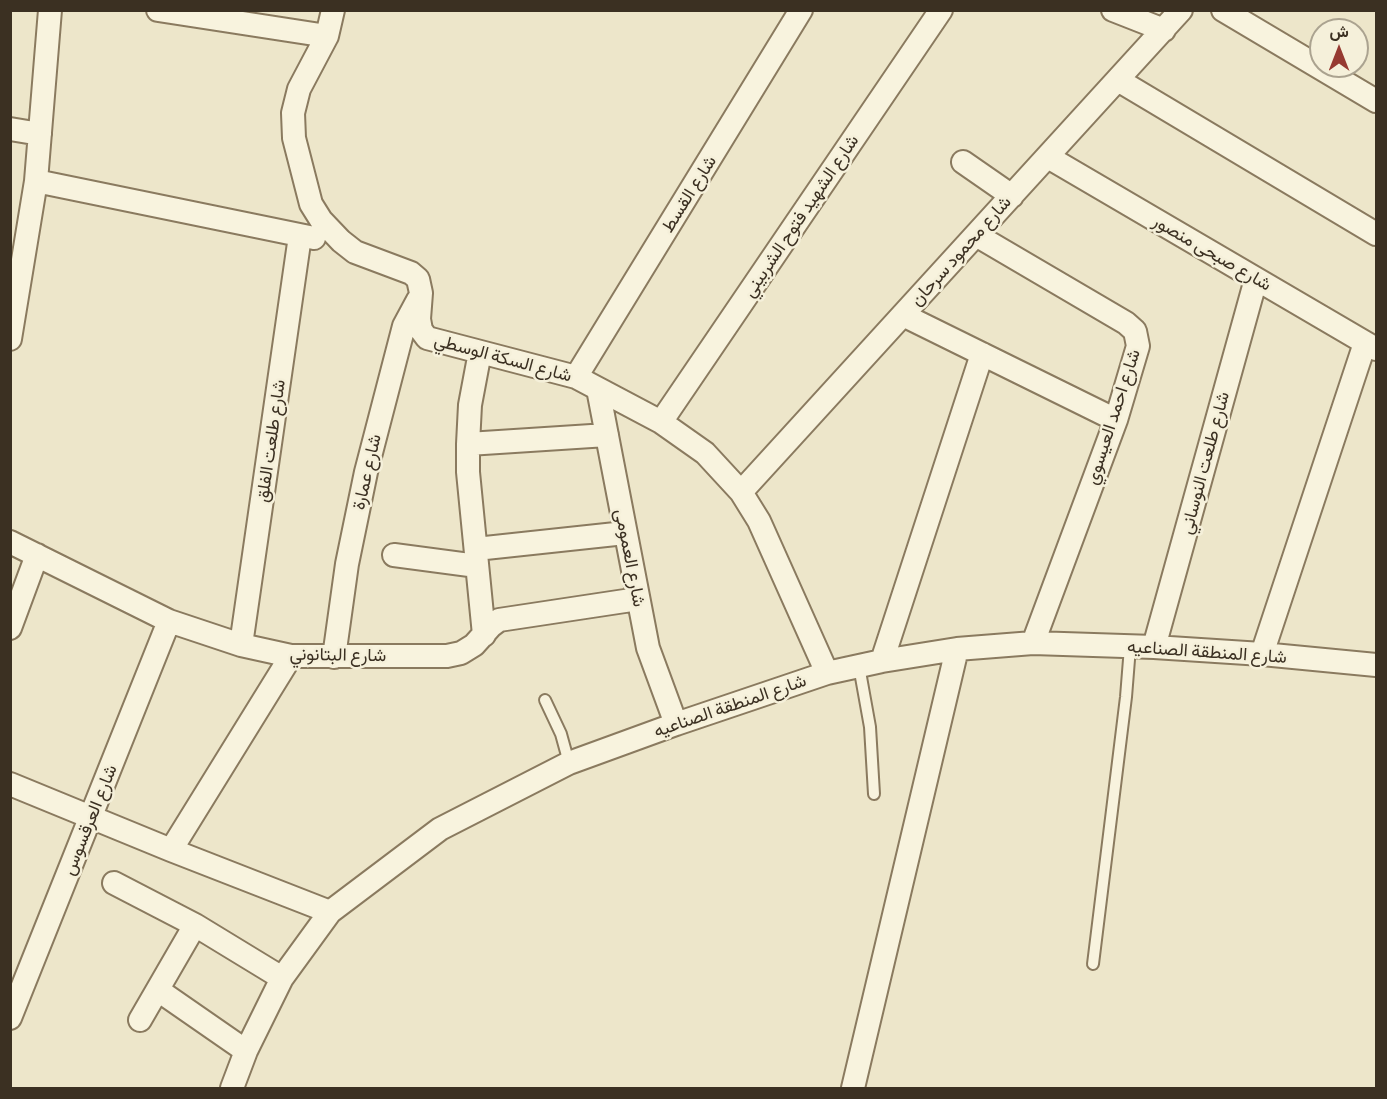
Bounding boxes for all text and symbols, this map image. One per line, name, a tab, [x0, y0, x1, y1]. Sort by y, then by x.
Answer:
north arrow	[1309, 18, 1369, 78]
text: ش	[1329, 23, 1349, 40]
street label: شارع الشهيد فتوح الشربيني	[739, 131, 863, 301]
street label: شارع القسط	[657, 151, 721, 237]
street label: شارع محمود سرحان	[906, 192, 1016, 310]
street label: شارع صبحى منصور	[1149, 210, 1275, 296]
street label: شارع السكة الوسطي	[432, 329, 574, 387]
street label: شارع احمد العيسوي	[1081, 347, 1145, 487]
street label: شارع طلعت الفلق	[252, 378, 290, 504]
street label: شارع طلعت النوساني	[1176, 389, 1234, 537]
street label: شارع عمارة	[348, 432, 386, 512]
street label: شارع العمومى	[610, 507, 650, 609]
street label: شارع المنطقة الصناعيه	[1126, 636, 1288, 668]
street label: شارع البتانوني	[289, 643, 387, 667]
street label: شارع المنطقة الصناعيه	[651, 670, 809, 742]
street label: شارع العرقسوس	[58, 761, 122, 879]

